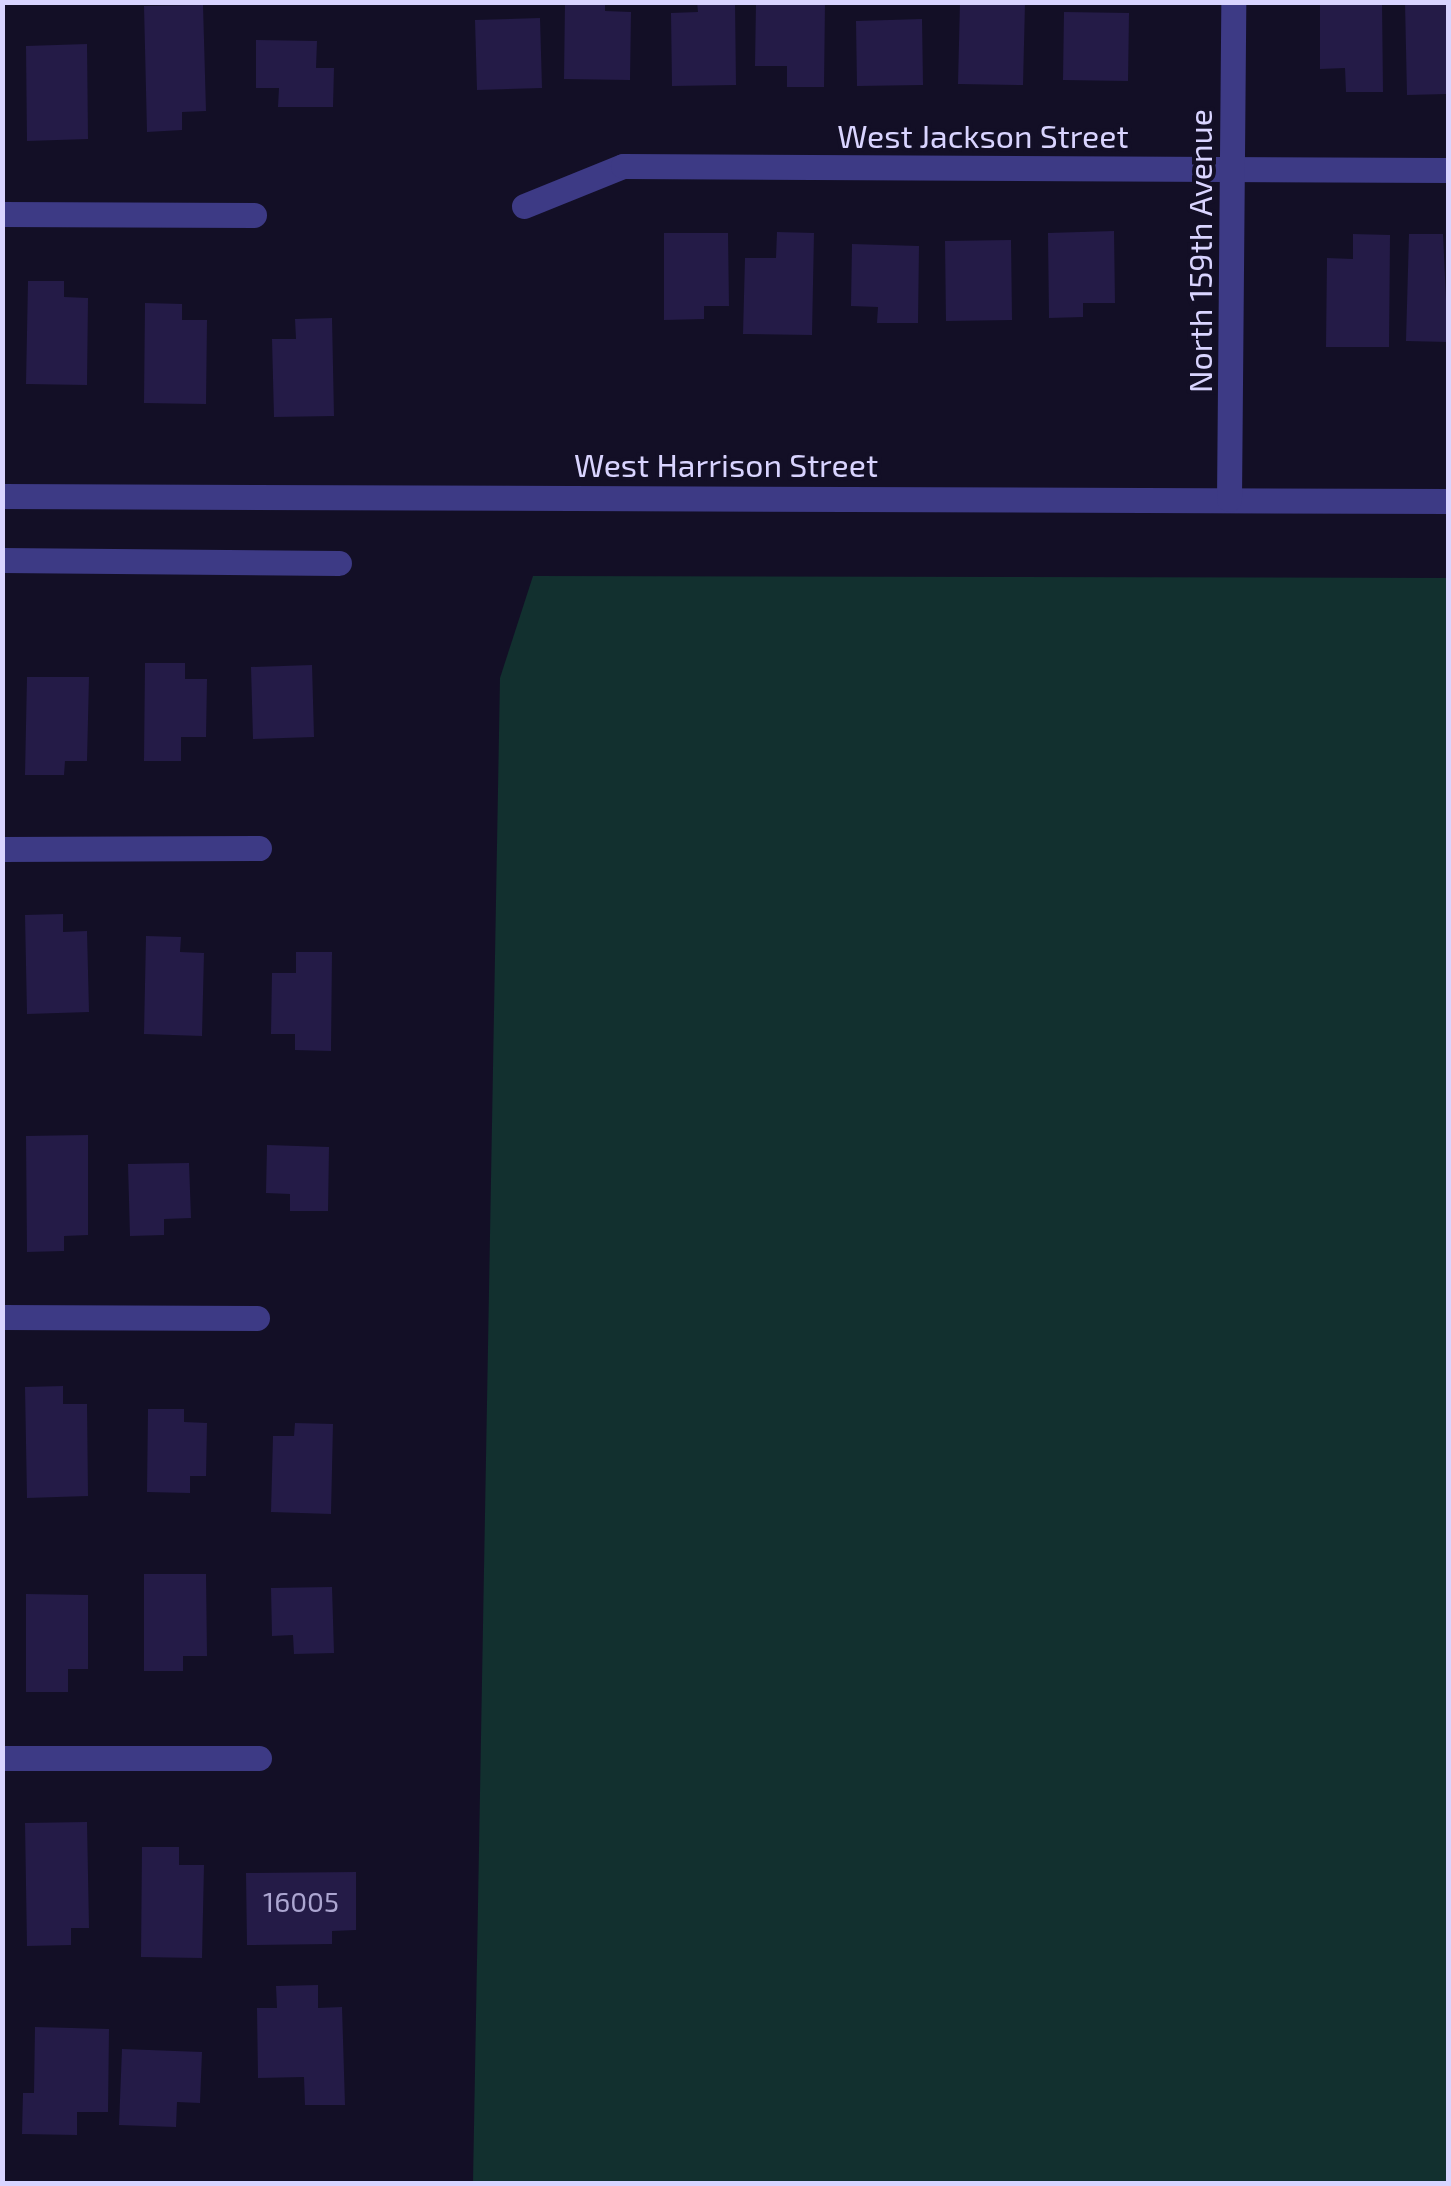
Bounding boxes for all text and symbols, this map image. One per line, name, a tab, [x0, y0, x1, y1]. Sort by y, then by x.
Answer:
street label: North 159th Avenue	[1180, 109, 1218, 393]
street label: West Jackson Street	[837, 116, 1129, 154]
street label: West Harrison Street	[574, 445, 878, 483]
house number: 16005	[263, 1884, 339, 1918]

